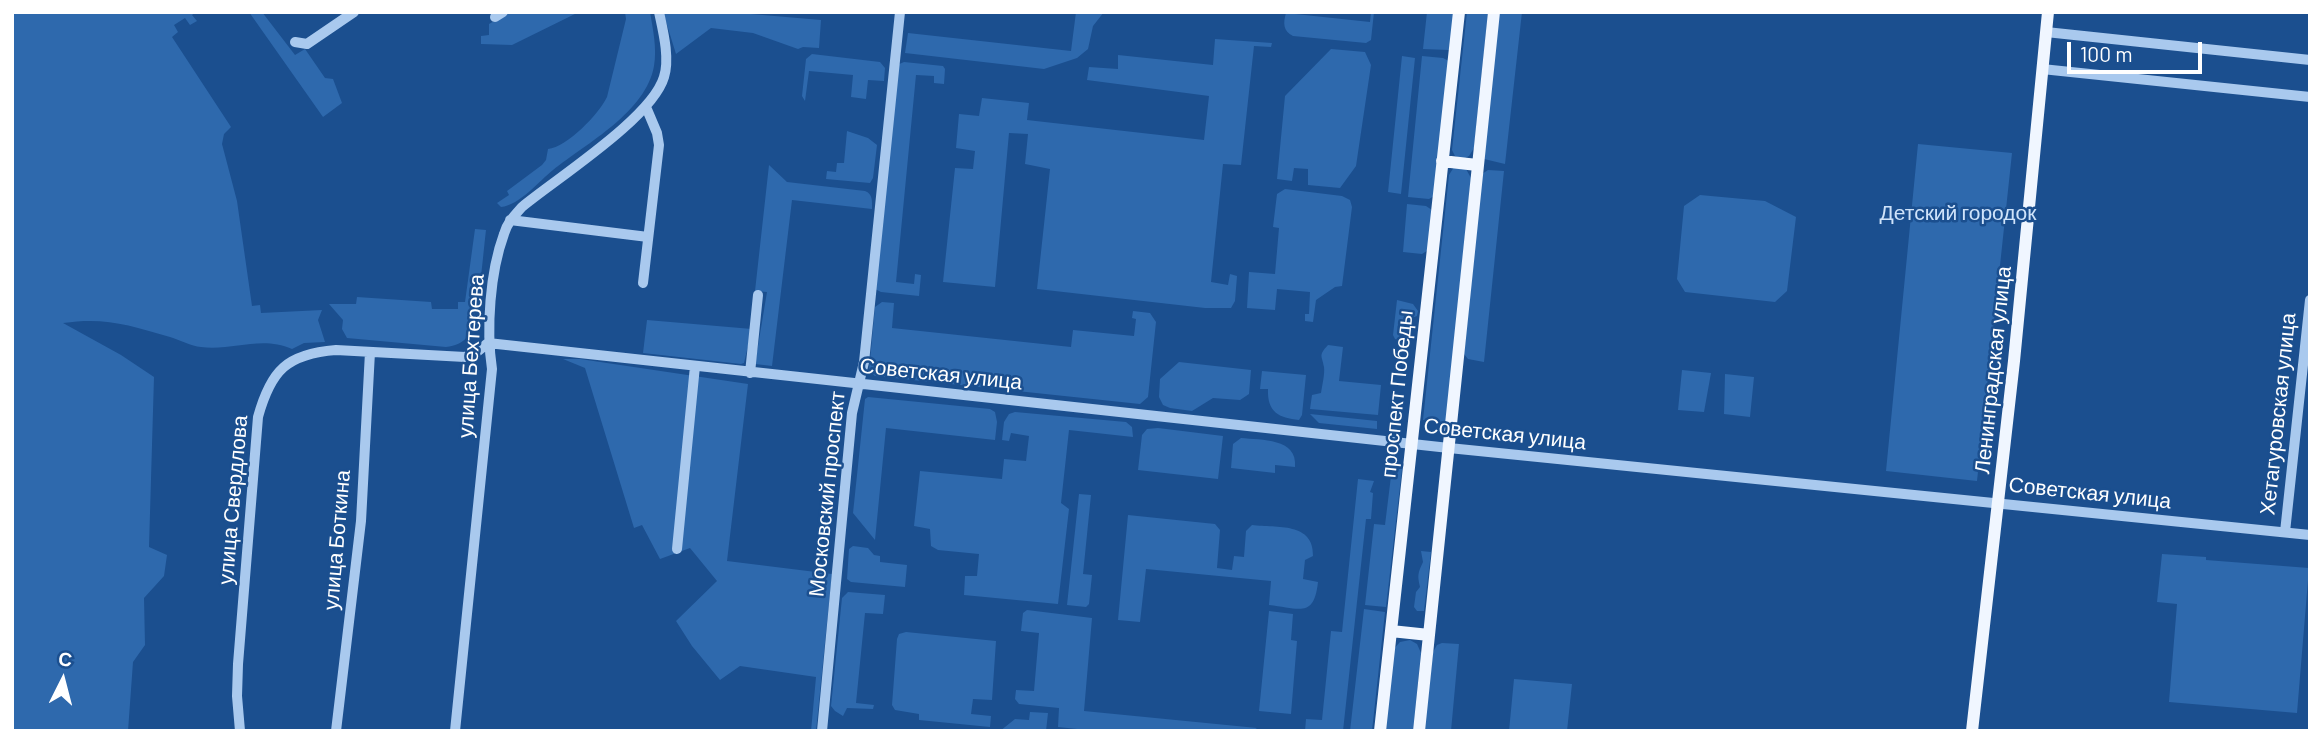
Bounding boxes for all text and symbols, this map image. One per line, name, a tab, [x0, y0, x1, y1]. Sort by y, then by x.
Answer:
scale bar	[2070, 28, 2205, 72]
text: 100 m	[2080, 41, 2133, 66]
park label: Детский городок	[1880, 200, 2036, 226]
street label: Ленинградская улица	[1970, 265, 2016, 475]
street label: улица Бехтерева	[453, 273, 489, 439]
street label: проспект Победы	[1376, 309, 1418, 479]
street label: Хетагуровская улица	[2255, 312, 2301, 516]
street label: Советская улица	[859, 353, 1023, 395]
street label: Московский проспект	[804, 390, 850, 598]
street label: Советская улица	[1423, 413, 1587, 455]
street label: улица Свердлова	[213, 414, 253, 586]
street label: улица Боткина	[318, 469, 356, 611]
street label: Советская улица	[2008, 472, 2172, 514]
north arrow	[28, 645, 98, 715]
text: С	[57, 646, 73, 671]

